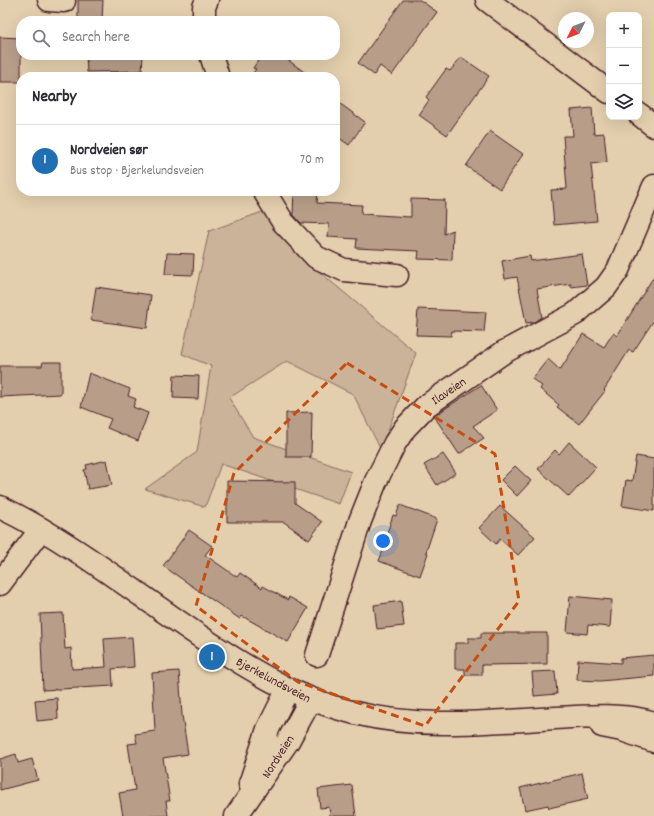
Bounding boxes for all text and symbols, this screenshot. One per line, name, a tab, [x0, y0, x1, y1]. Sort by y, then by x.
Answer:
north arrow	[558, 12, 594, 48]
map controls	[606, 12, 642, 120]
button: +	[606, 12, 642, 48]
search box	[16, 16, 340, 60]
icon: search	[30, 27, 52, 49]
text: Search here	[62, 27, 130, 49]
button: −	[606, 48, 642, 84]
button: layers	[606, 84, 642, 120]
text: Nearby	[32, 86, 76, 110]
text: Nordveien sør	[70, 140, 148, 162]
text: 1	[44, 151, 46, 170]
text: 70 m	[300, 151, 324, 170]
text: Bus stop · Bjerkelundsveien	[70, 162, 204, 181]
street label: Ilaveien	[428, 373, 471, 411]
your location	[373, 531, 393, 551]
pin: 1	[199, 642, 225, 672]
street label: Bjerkelundsveien	[232, 653, 314, 709]
street label: Nordveien	[258, 732, 300, 783]

